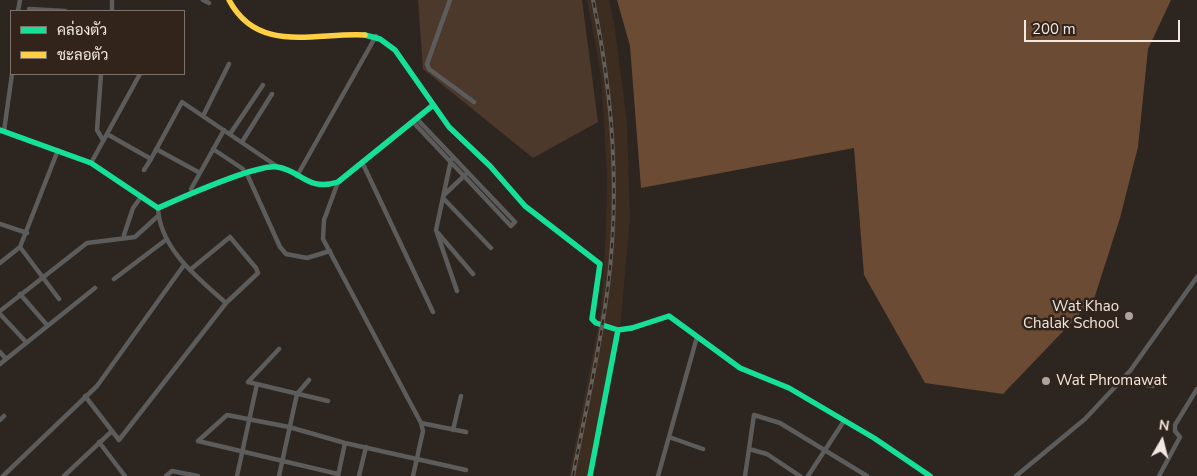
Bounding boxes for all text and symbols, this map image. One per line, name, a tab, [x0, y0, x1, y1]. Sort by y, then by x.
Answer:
legend	[10, 10, 185, 75]
scale bar	[1027, 10, 1183, 42]
text: 200 m	[1032, 19, 1076, 39]
text: คล่องตัว	[57, 20, 107, 40]
text: ชะลอตัว	[57, 45, 108, 65]
place label: Wat Khao Chalak School	[1023, 298, 1119, 333]
marker: Wat Khao Chalak School	[1123, 310, 1135, 322]
place label: Wat Phromawat	[1056, 372, 1167, 390]
marker: Wat Phromawat	[1040, 375, 1052, 387]
north arrow	[1137, 416, 1187, 466]
text: N	[1158, 416, 1171, 436]

